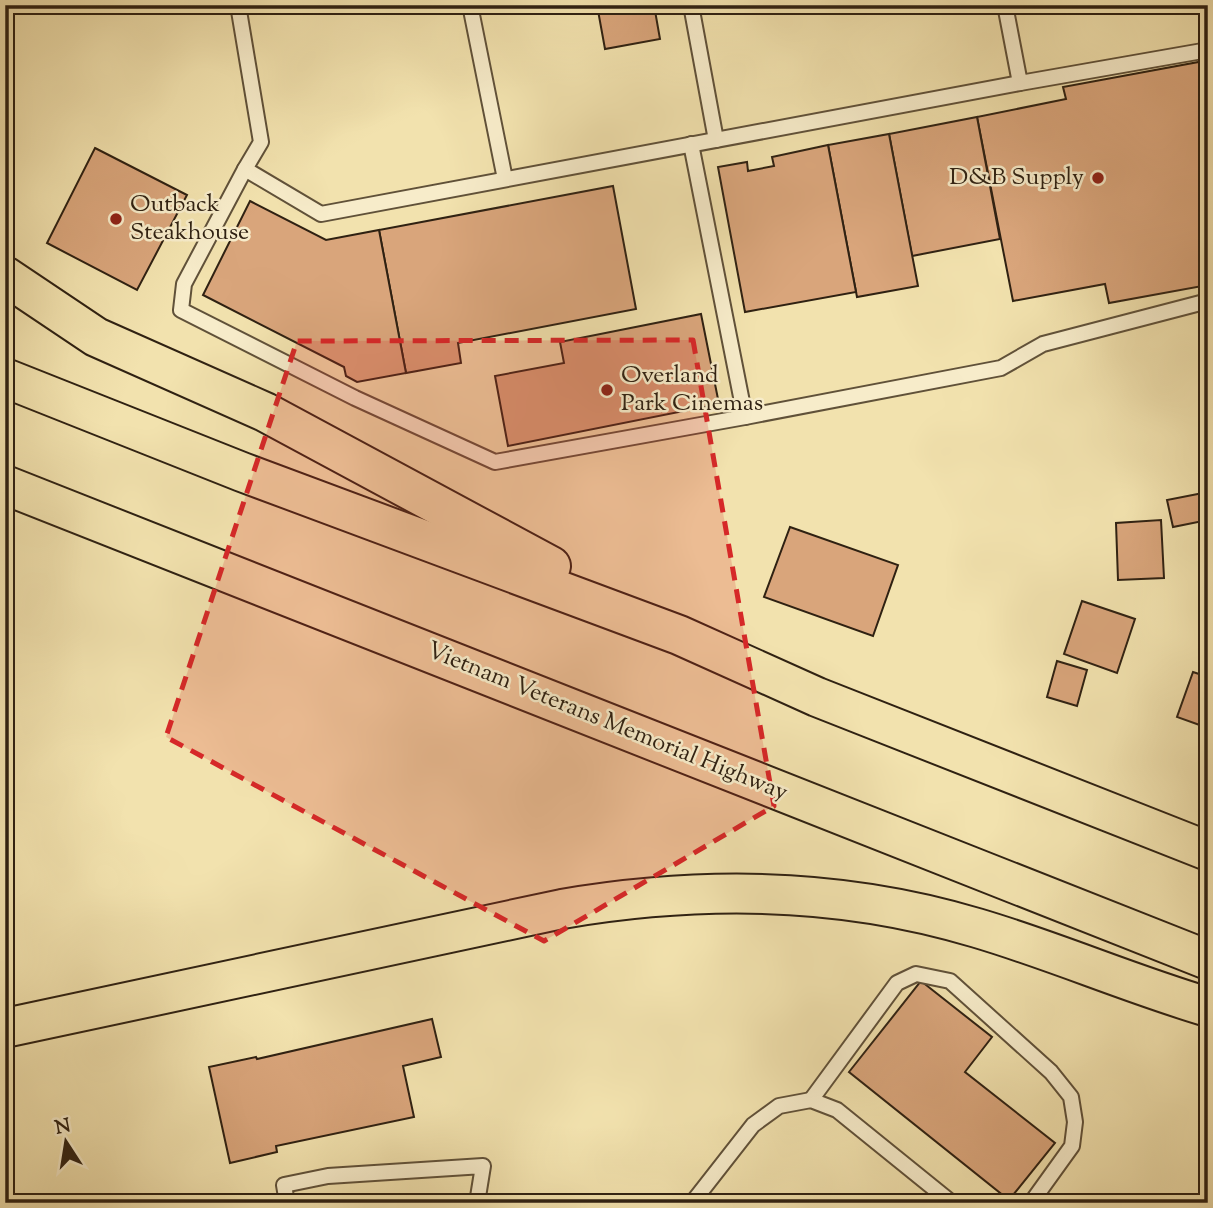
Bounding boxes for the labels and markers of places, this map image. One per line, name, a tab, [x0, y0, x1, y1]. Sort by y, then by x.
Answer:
place label: D&B Supply	[949, 161, 1084, 195]
marker: D&B Supply	[1090, 170, 1106, 186]
place label: Outback Steakhouse	[130, 188, 249, 250]
marker: Outback Steakhouse	[108, 211, 124, 227]
place label: Overland Park Cinemas	[621, 359, 763, 421]
marker: Overland Park Cinemas	[599, 382, 615, 398]

